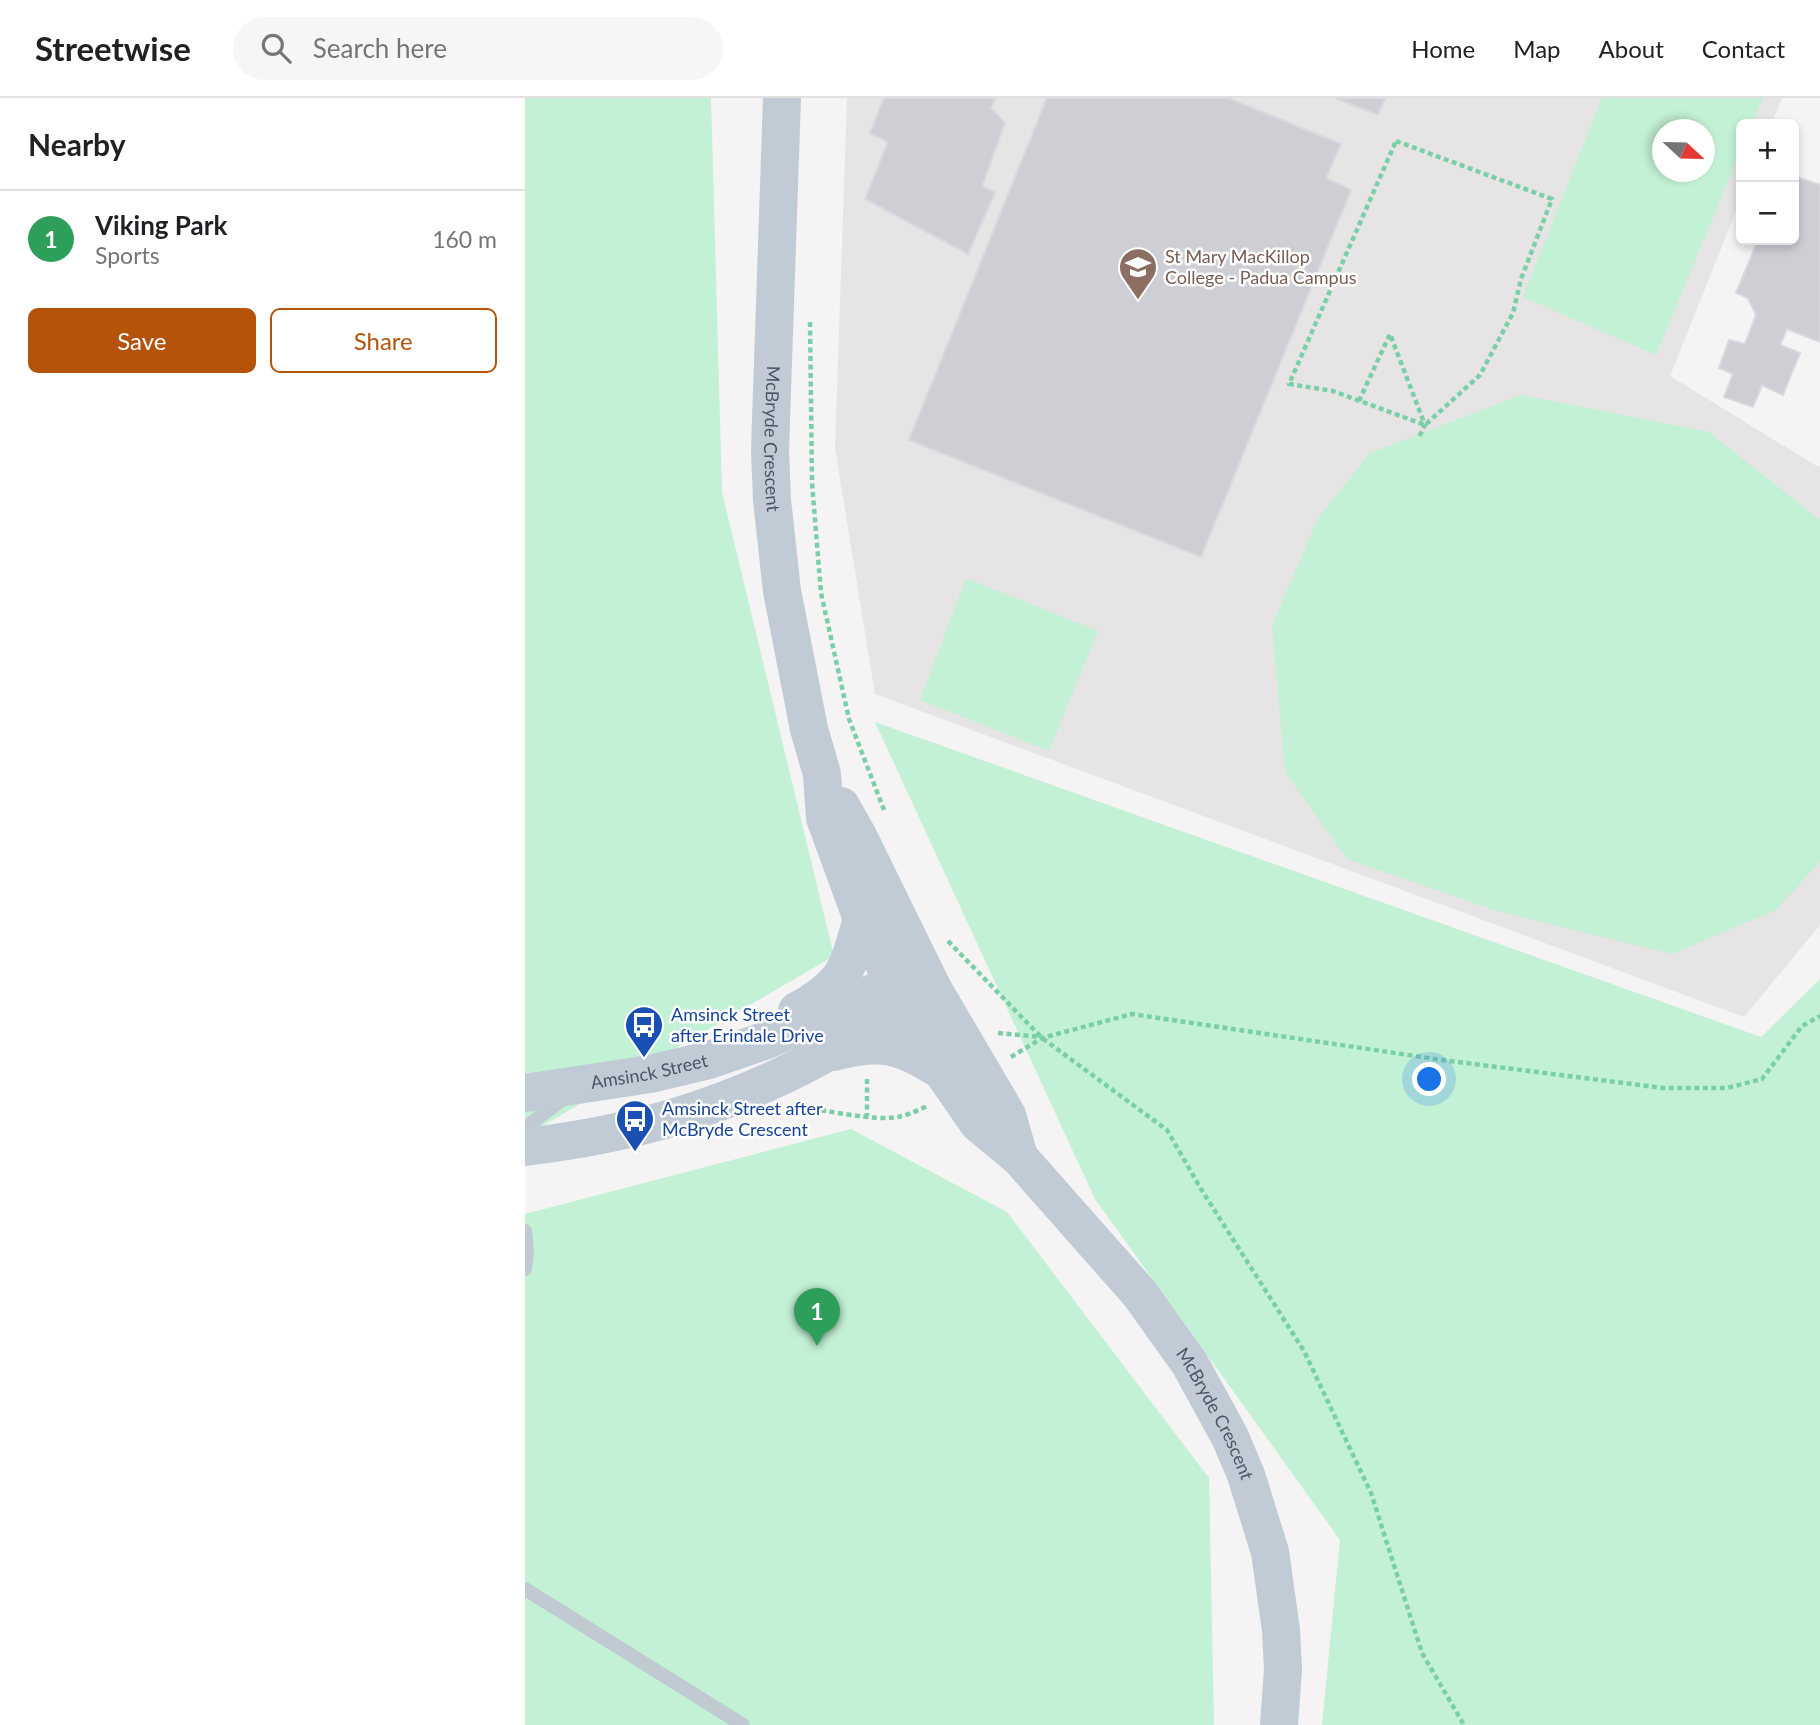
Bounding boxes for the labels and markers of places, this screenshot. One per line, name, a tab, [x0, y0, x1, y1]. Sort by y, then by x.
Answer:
place label: St Mary MacKillop College - Padua Campus	[1165, 245, 1357, 288]
school or university icon: St Mary MacKillop College - Padua Campus	[1117, 246, 1159, 301]
place label: Amsinck Street after Erindale Drive	[671, 1003, 824, 1046]
bus stop icon: Amsinck Street after Erindale Drive	[623, 1004, 665, 1059]
place label: Amsinck Street after McBryde Crescent	[662, 1097, 823, 1140]
bus stop icon: Amsinck Street after McBryde Crescent	[614, 1098, 656, 1153]
pin: 1	[794, 1288, 840, 1346]

